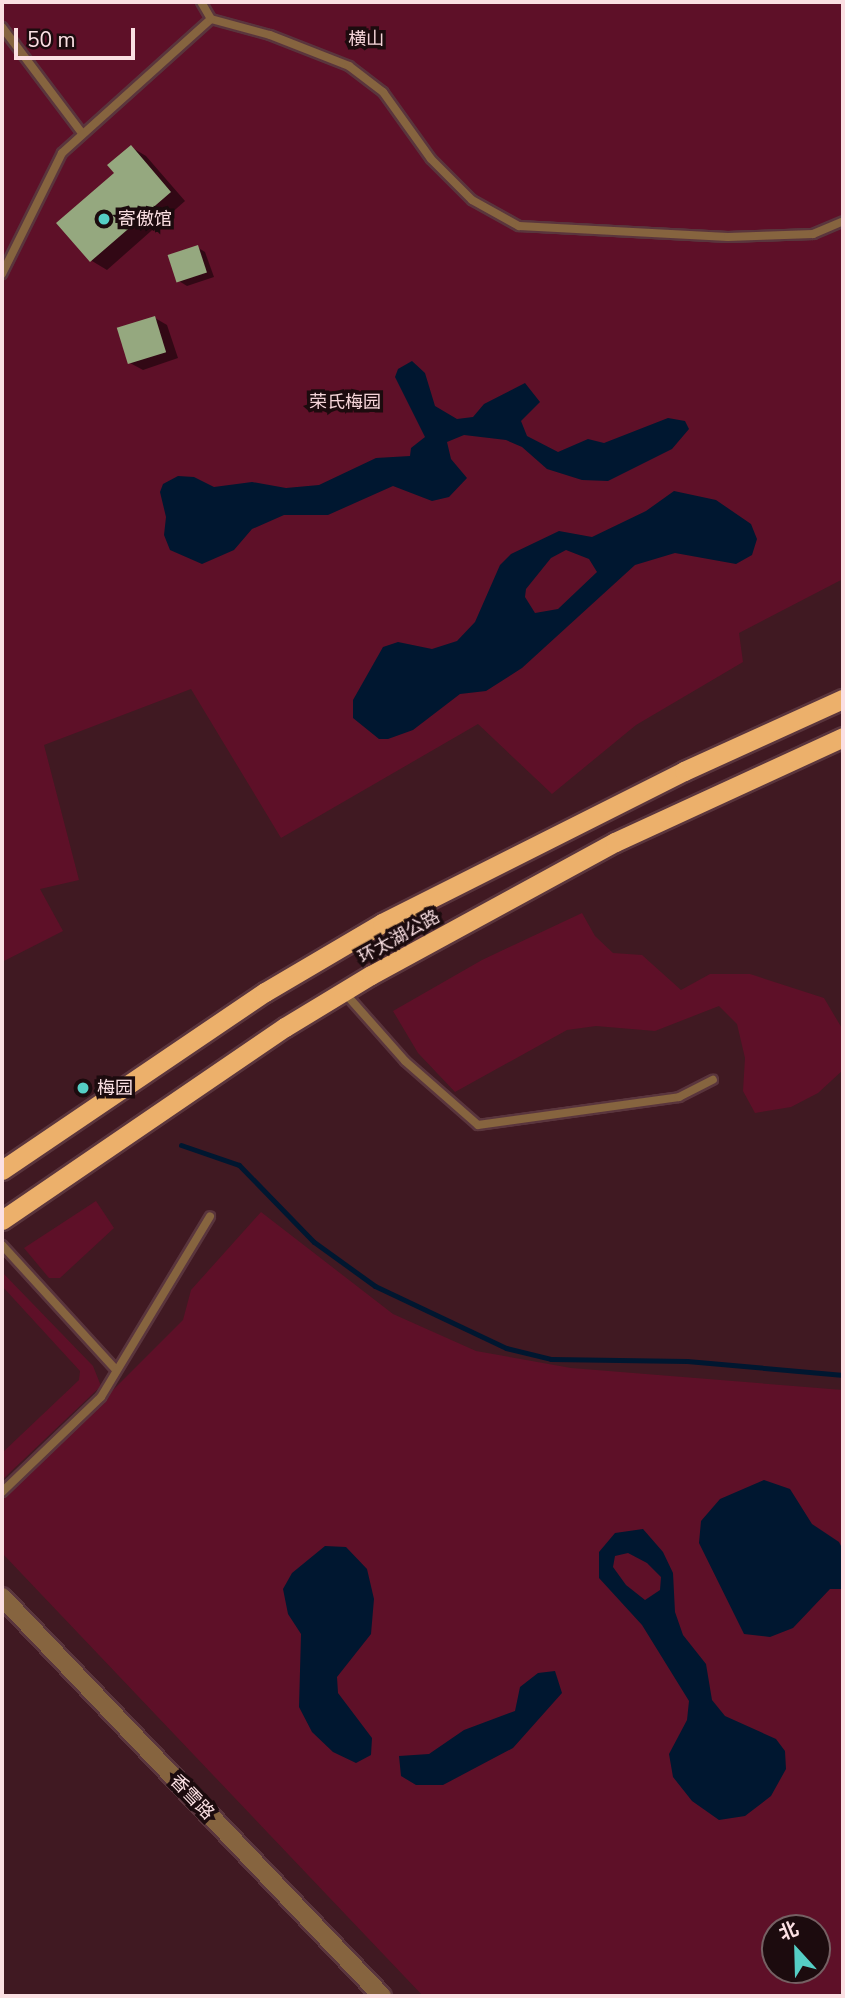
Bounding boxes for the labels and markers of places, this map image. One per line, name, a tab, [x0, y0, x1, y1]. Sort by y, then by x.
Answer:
place label: 寄傲馆	[118, 208, 172, 230]
marker: 寄傲馆	[96, 211, 112, 227]
place label: 梅园	[97, 1077, 133, 1099]
marker: 梅园	[75, 1080, 91, 1096]

